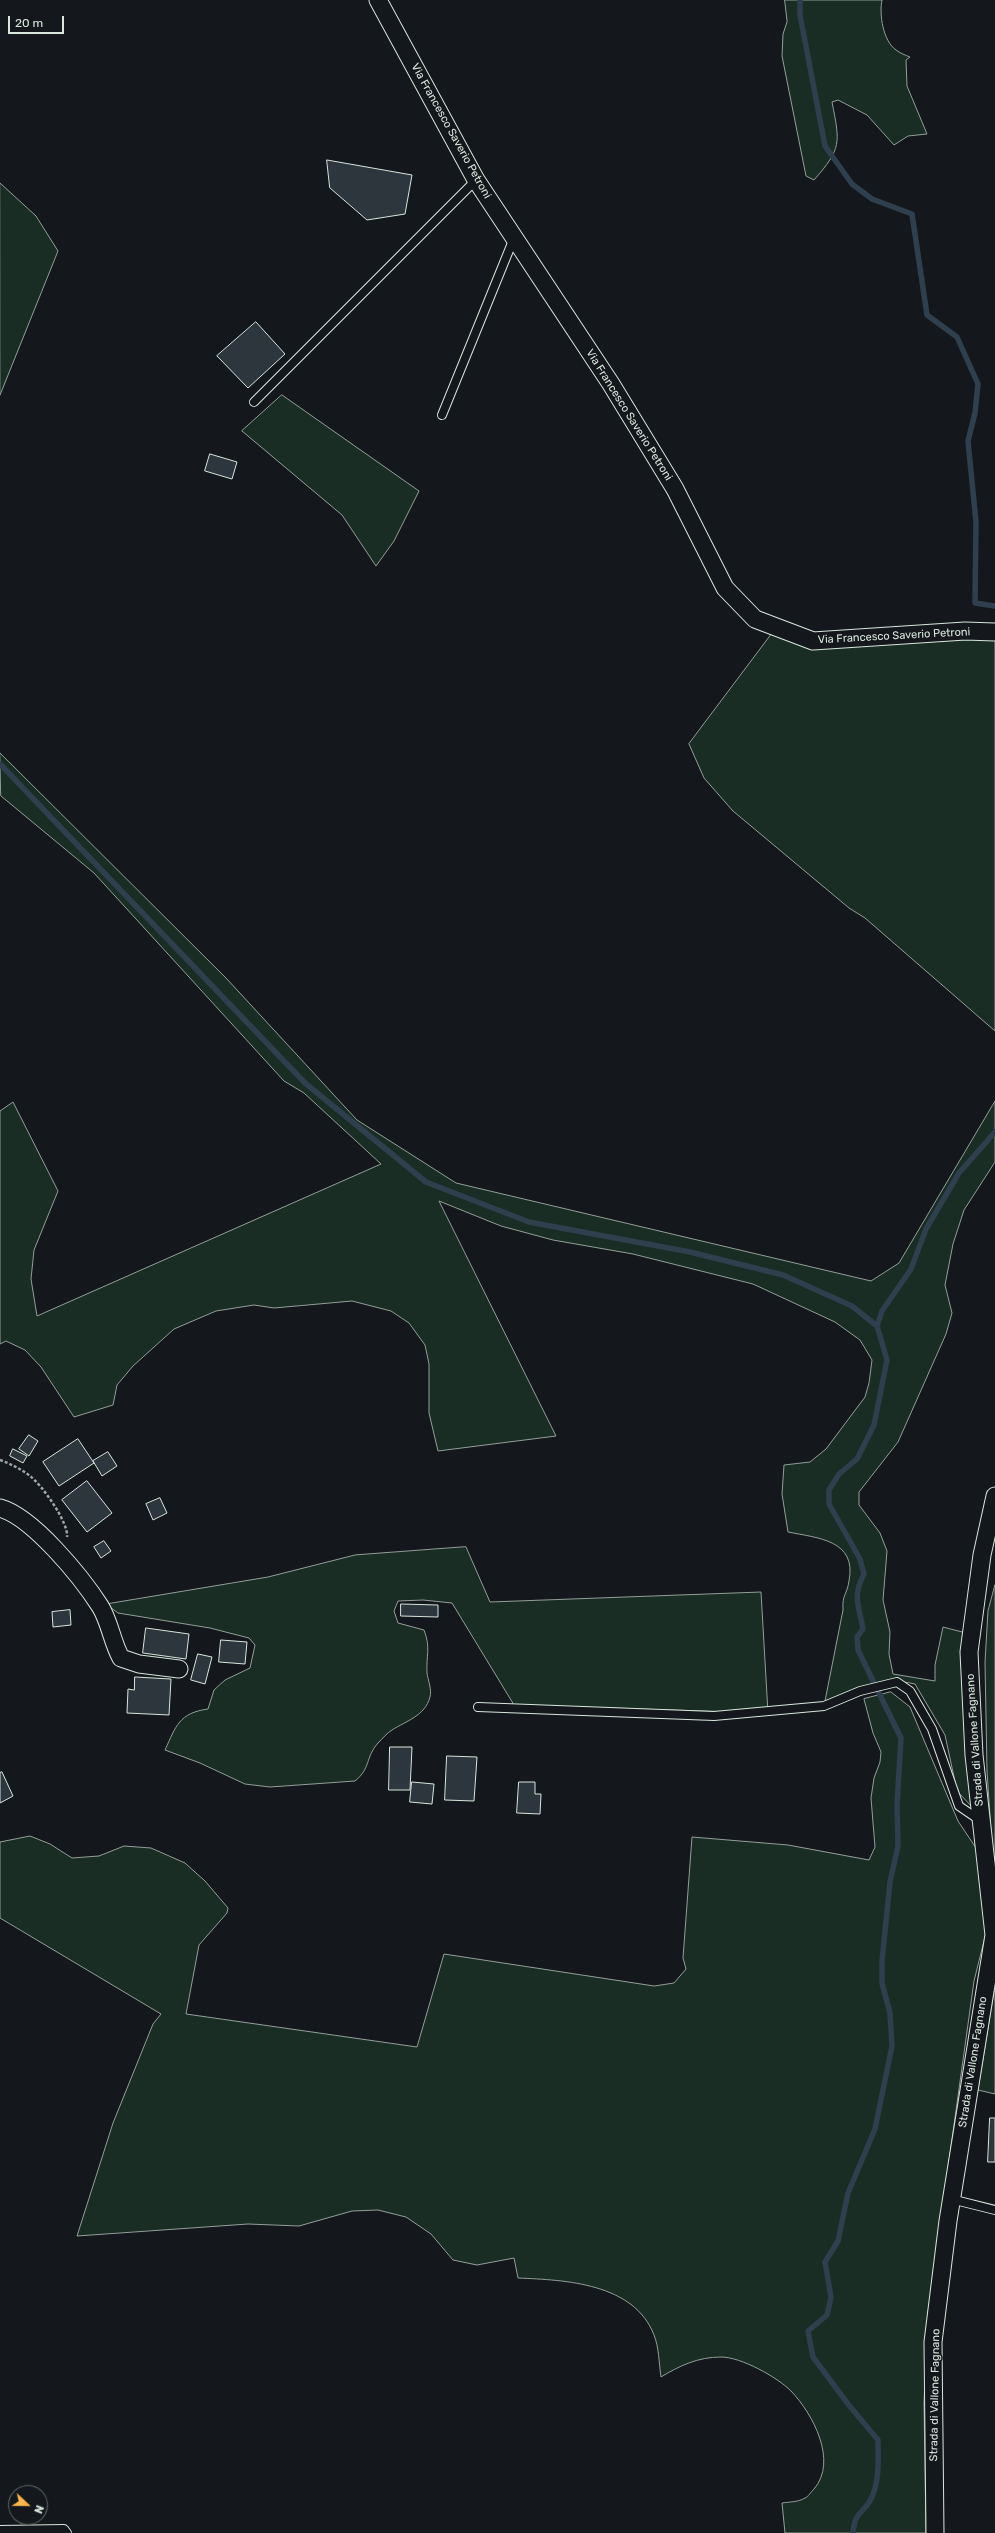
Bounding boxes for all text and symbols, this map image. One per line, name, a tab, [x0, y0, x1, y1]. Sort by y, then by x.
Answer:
scale bar	[10, 8, 66, 34]
text: 20 m	[15, 16, 43, 30]
street label: Via Francesco Saverio Petroni	[408, 61, 494, 201]
street label: Via Francesco Saverio Petroni	[583, 347, 675, 483]
street label: Via Francesco Saverio Petroni	[818, 625, 970, 647]
street label: Strada di Vallone Fagnano	[964, 1673, 986, 1807]
street label: Strada di Vallone Fagnano	[956, 1995, 990, 2129]
street label: Strada di Vallone Fagnano	[927, 2328, 943, 2462]
north arrow	[8, 2485, 48, 2525]
text: N	[31, 2503, 46, 2515]

